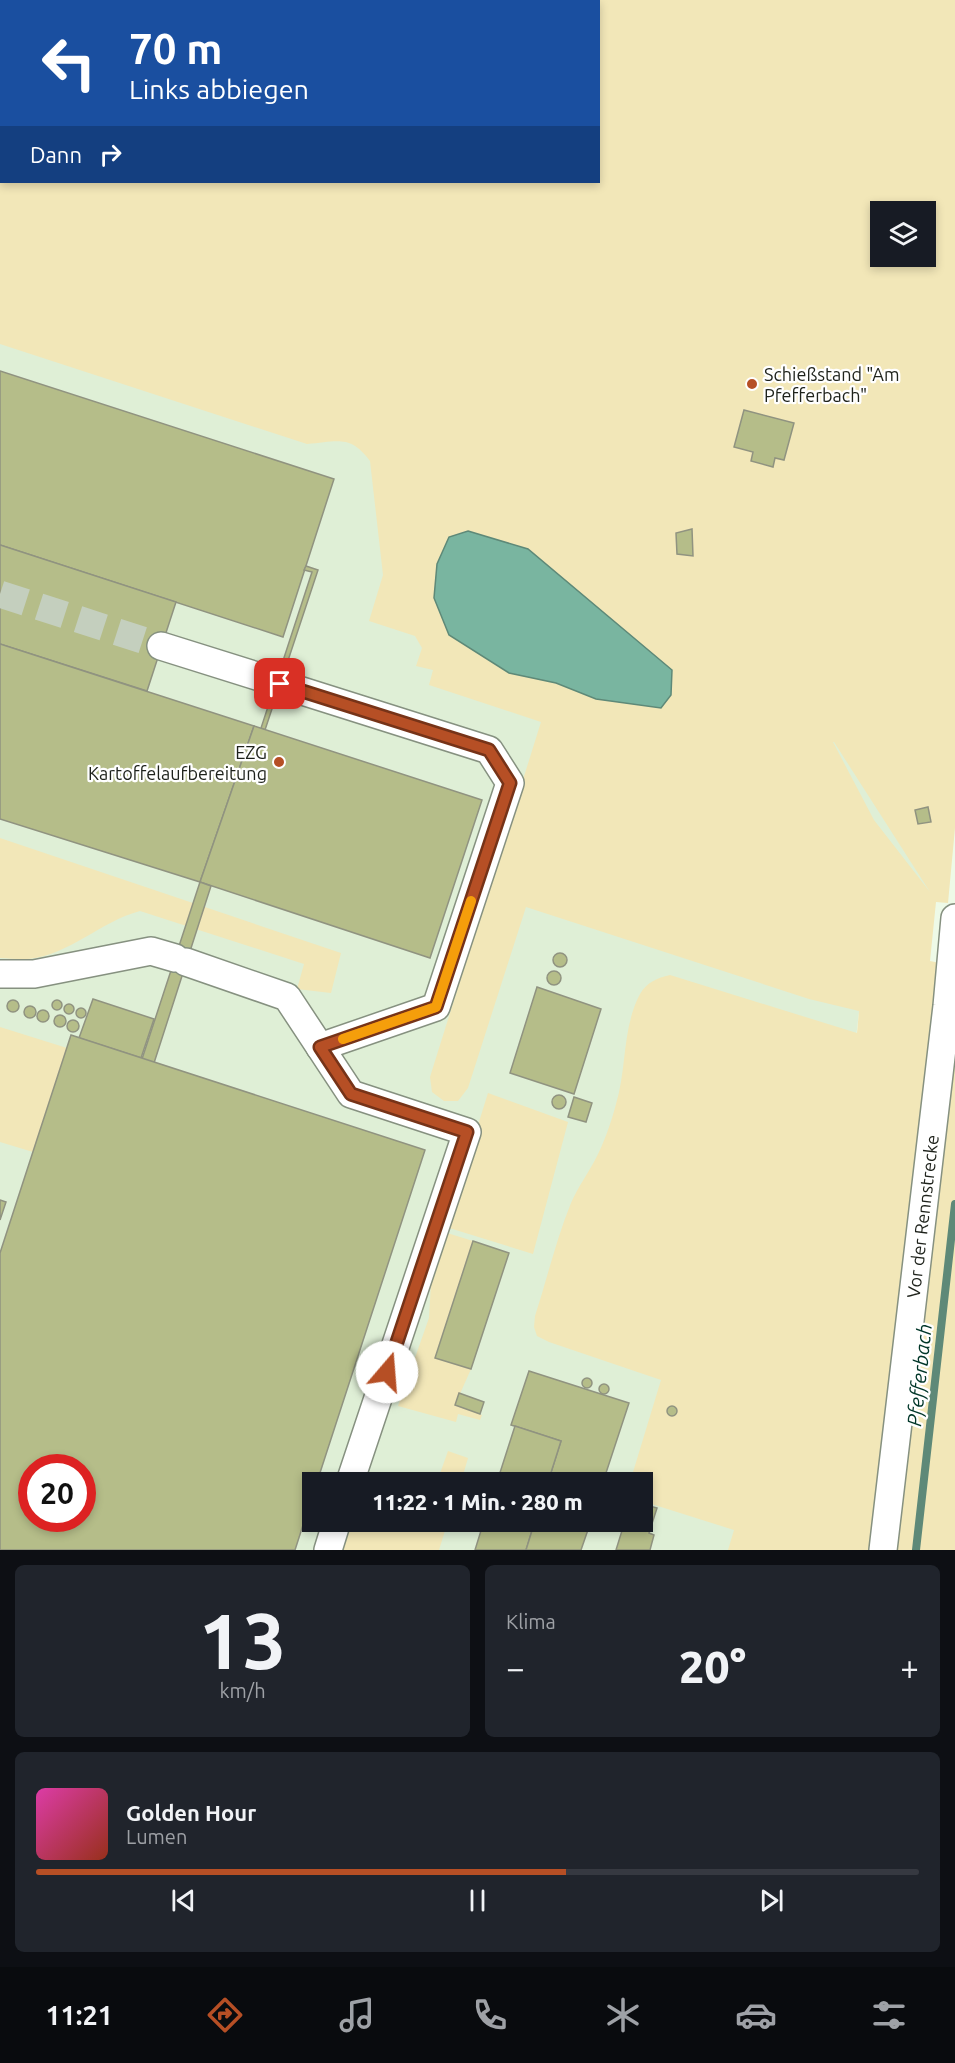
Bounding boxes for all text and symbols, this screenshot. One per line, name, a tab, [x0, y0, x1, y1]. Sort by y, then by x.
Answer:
icon: left	[30, 24, 108, 102]
text: 70 m	[129, 25, 223, 72]
text: Links abbiegen	[129, 74, 309, 104]
icon: right	[94, 138, 127, 171]
text: Dann	[30, 142, 82, 167]
map controls	[870, 201, 936, 267]
button: layers	[870, 201, 936, 267]
place label: Schießstand "Am Pfefferbach"	[764, 364, 900, 405]
marker: Schießstand "Am Pfefferbach"	[745, 377, 759, 391]
pin	[254, 658, 305, 709]
icon: arrive	[263, 667, 296, 700]
place label: EZG Kartoffelaufbereitung	[88, 742, 267, 783]
marker: EZG Kartoffelaufbereitung	[272, 755, 286, 769]
street label: Vor der Rennstrecke	[903, 1134, 942, 1299]
water label: Pfefferbach	[902, 1323, 936, 1427]
position arrow	[355, 1340, 419, 1404]
speed limit sign: 20	[18, 1454, 96, 1532]
text: 11:22 · 1 Min. · 280 m	[372, 1489, 583, 1514]
text: 13	[199, 1596, 286, 1684]
text: Klima	[506, 1610, 556, 1633]
text: 20°	[679, 1641, 746, 1692]
text: −	[506, 1649, 525, 1686]
text: +	[900, 1649, 919, 1686]
text: km/h	[219, 1679, 266, 1702]
text: Golden Hour	[126, 1800, 256, 1825]
text: Lumen	[126, 1825, 187, 1848]
icon: previous	[167, 1884, 200, 1917]
icon: pause	[461, 1884, 494, 1917]
icon: next	[755, 1884, 788, 1917]
icon: directions	[204, 1994, 246, 2036]
icon: music	[336, 1994, 378, 2036]
icon: phone	[469, 1994, 511, 2036]
icon: climate	[602, 1994, 644, 2036]
icon: car	[735, 1994, 777, 2036]
icon: filters	[868, 1994, 910, 2036]
text: 11:21	[45, 2000, 113, 2030]

